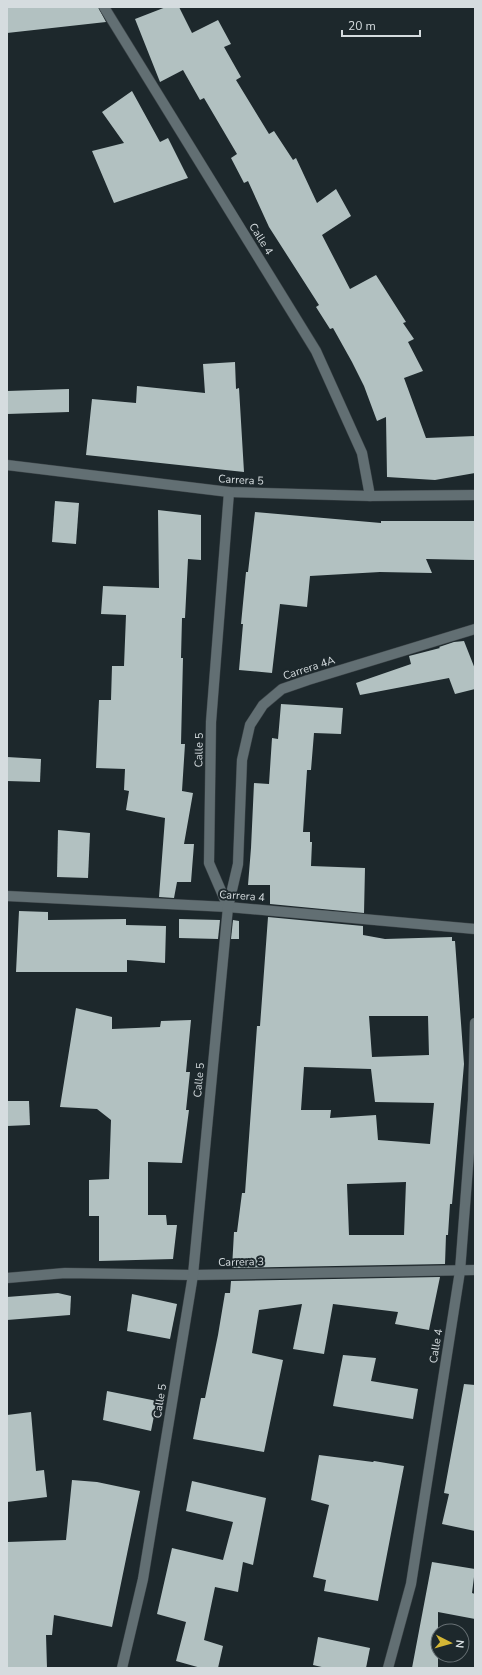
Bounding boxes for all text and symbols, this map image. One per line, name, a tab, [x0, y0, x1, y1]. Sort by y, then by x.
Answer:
scale bar	[342, 12, 420, 38]
text: 20 m	[348, 18, 376, 34]
street label: Calle 4	[245, 220, 277, 258]
street label: Carrera 5	[218, 471, 265, 489]
street label: Carrera 4A	[281, 653, 337, 683]
street label: Calle 5	[191, 732, 207, 768]
street label: Carrera 4	[219, 887, 266, 905]
street label: Calle 5	[190, 1062, 208, 1098]
street label: Carrera 3	[218, 1254, 264, 1270]
street label: Calle 4	[426, 1327, 446, 1364]
street label: Calle 5	[150, 1382, 170, 1419]
north arrow	[430, 1623, 470, 1663]
text: N	[452, 1639, 467, 1649]

